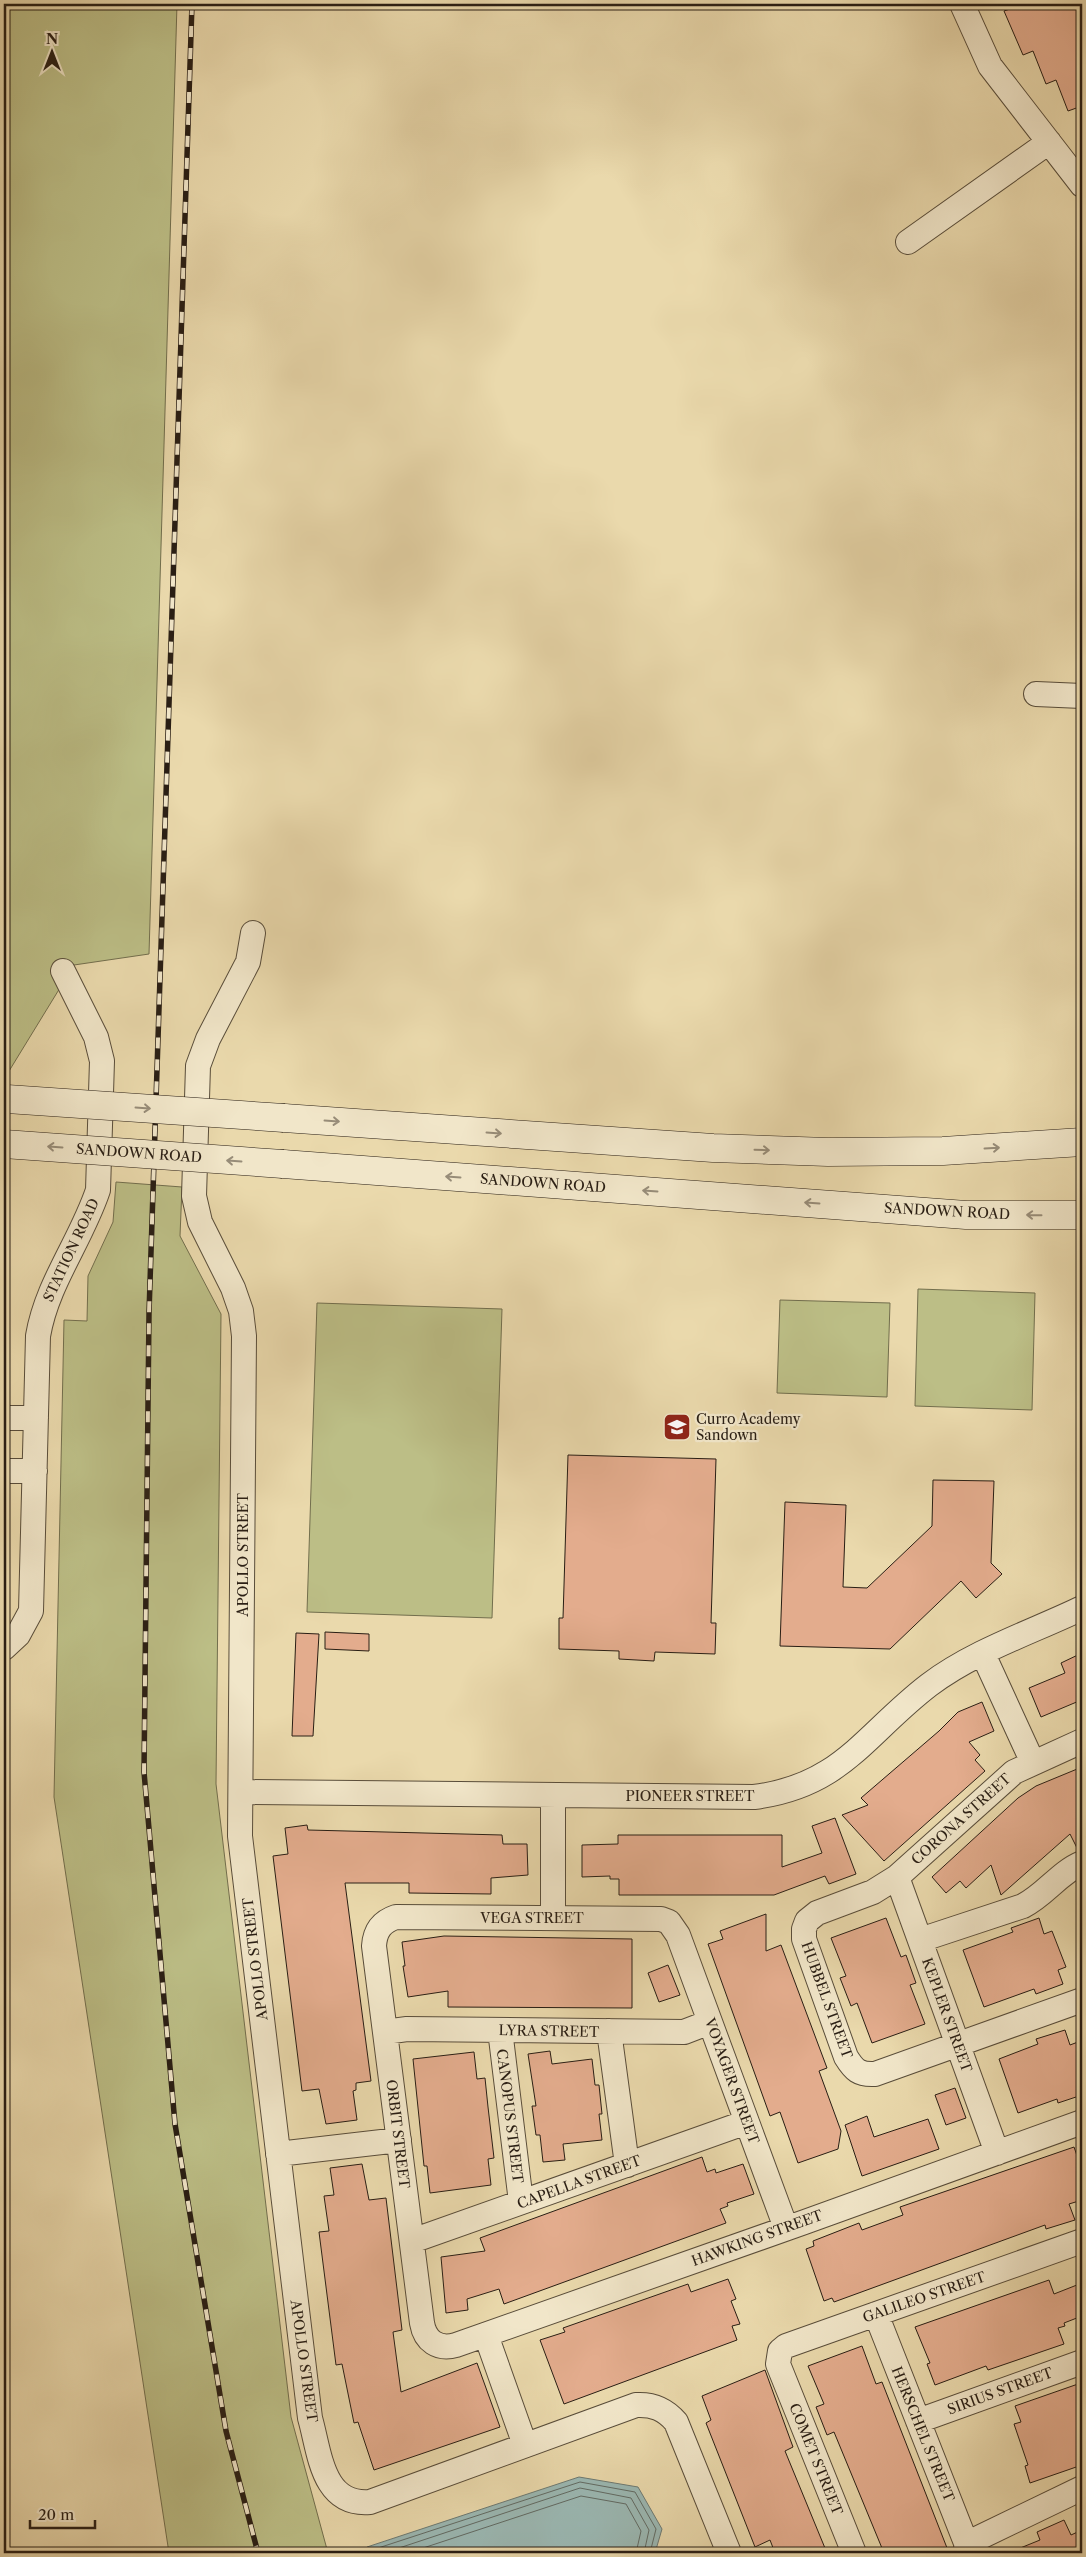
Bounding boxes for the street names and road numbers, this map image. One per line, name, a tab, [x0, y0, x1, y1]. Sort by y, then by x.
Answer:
street label: SANDOWN ROAD	[75, 1140, 203, 1166]
street label: SANDOWN ROAD	[479, 1170, 607, 1196]
street label: STATION ROAD	[39, 1195, 103, 1305]
street label: SANDOWN ROAD	[883, 1199, 1011, 1223]
street label: APOLLO STREET	[234, 1493, 252, 1618]
street label: CORONA STREET	[907, 1769, 1015, 1868]
street label: PIONEER STREET	[626, 1787, 755, 1805]
street label: APOLLO STREET	[238, 1896, 272, 2022]
street label: VEGA STREET	[479, 1909, 584, 1927]
street label: HUBBEL STREET	[797, 1939, 857, 2062]
street label: KEPLER STREET	[918, 1955, 976, 2075]
street label: VOYAGER STREET	[701, 2015, 763, 2147]
street label: LYRA STREET	[499, 2021, 600, 2041]
street label: CANOPUS STREET	[493, 2048, 527, 2185]
street label: ORBIT STREET	[382, 2079, 414, 2190]
street label: CAPELLA STREET	[514, 2151, 644, 2213]
street label: HAWKING STREET	[689, 2206, 825, 2270]
street label: GALILEO STREET	[860, 2267, 988, 2327]
street label: APOLLO STREET	[286, 2297, 322, 2424]
street label: SIRIUS STREET	[945, 2363, 1056, 2418]
street label: HERSCHEL STREET	[888, 2364, 959, 2505]
street label: COMET STREET	[785, 2401, 847, 2518]

